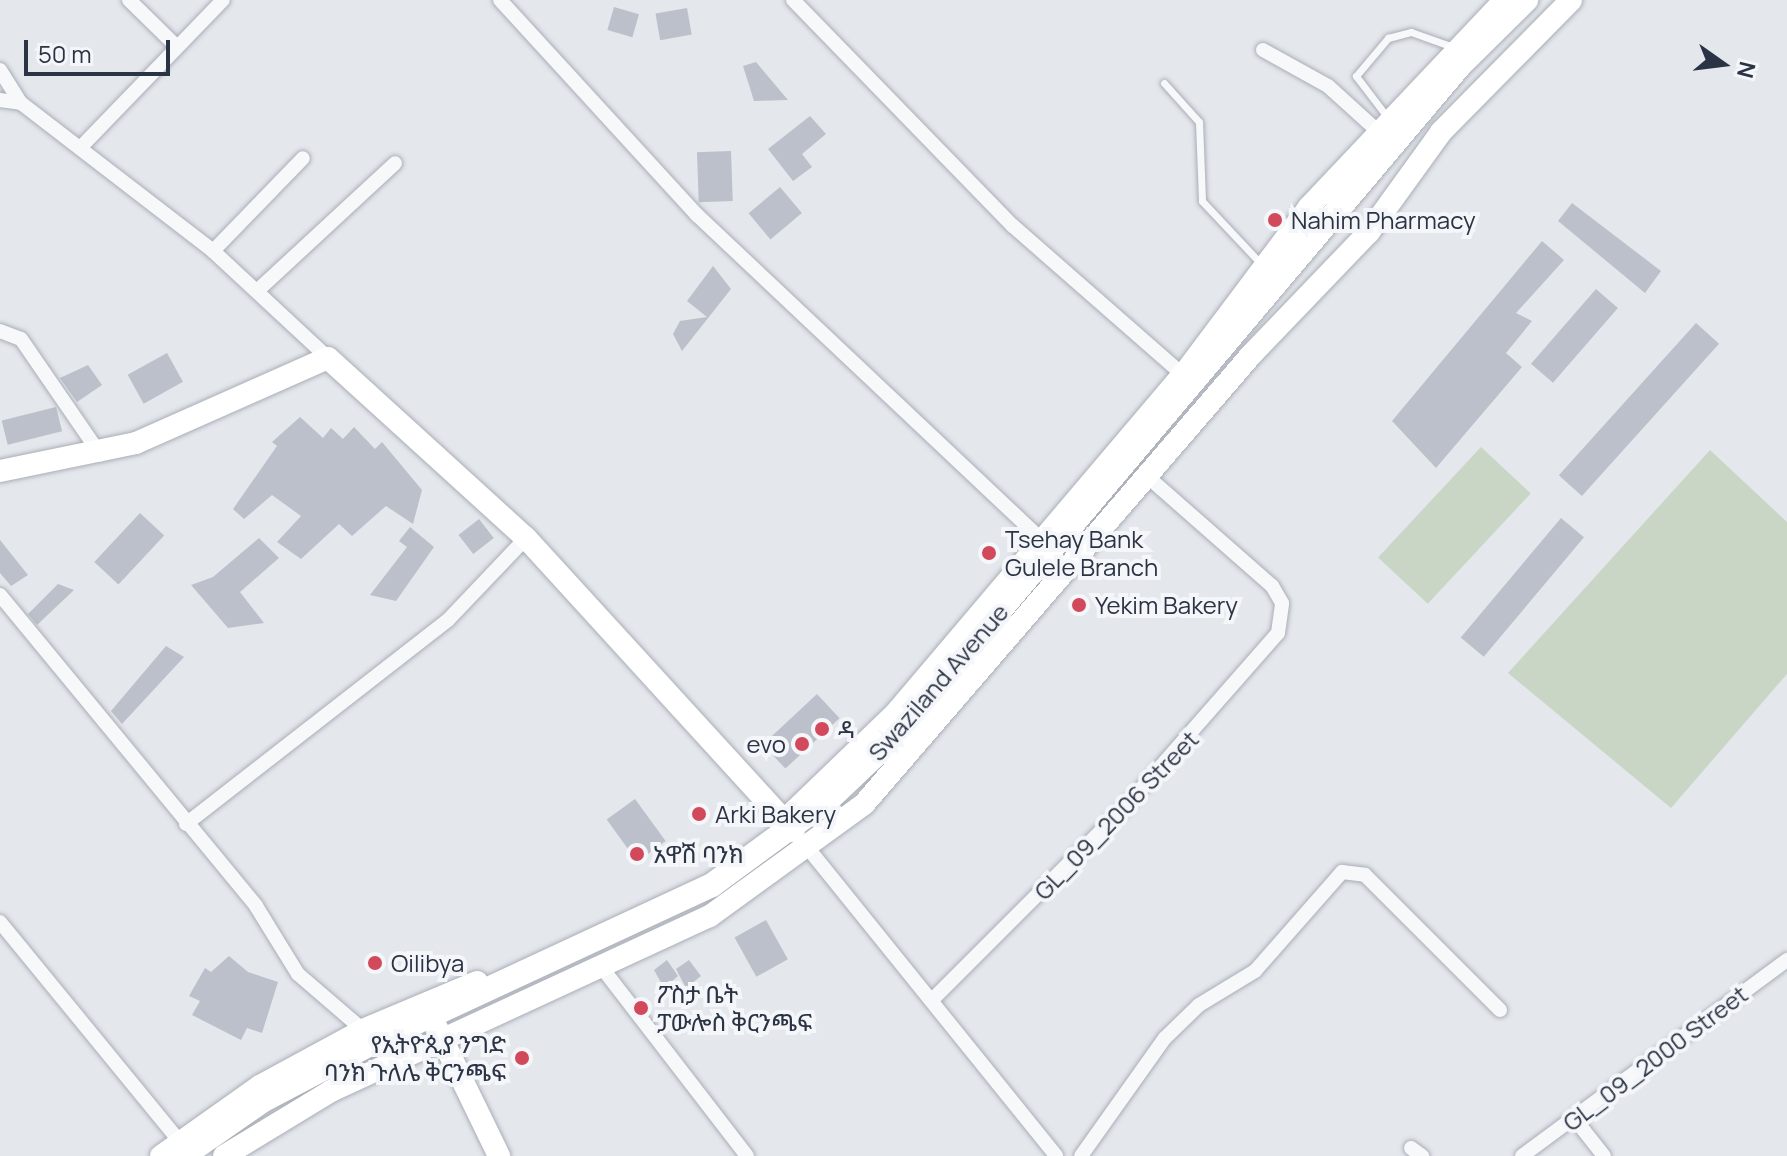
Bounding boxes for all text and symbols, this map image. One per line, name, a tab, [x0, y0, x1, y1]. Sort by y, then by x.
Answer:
scale bar	[28, 24, 174, 74]
north arrow	[1683, 24, 1763, 104]
text: 50 m	[38, 37, 92, 70]
text: N	[1730, 59, 1763, 81]
place label: Nahim Pharmacy	[1291, 206, 1476, 234]
marker: Nahim Pharmacy	[1266, 211, 1284, 229]
place label: Tsehay Bank Gulele Branch	[1005, 525, 1158, 581]
marker: Tsehay Bank Gulele Branch	[980, 544, 998, 562]
place label: Yekim Bakery	[1095, 591, 1238, 619]
marker: Yekim Bakery	[1070, 596, 1088, 614]
street label: Swaziland Avenue	[862, 598, 1014, 766]
place label: ዳ	[838, 715, 855, 743]
marker: ዳ	[813, 720, 831, 738]
street label: GL_09_2006 Street	[1028, 725, 1204, 905]
place label: evo	[747, 730, 786, 758]
marker: evo	[793, 735, 811, 753]
place label: Arki Bakery	[715, 800, 836, 828]
marker: Arki Bakery	[690, 805, 708, 823]
place label: አዋሽ ባንክ	[653, 840, 744, 868]
marker: አዋሽ ባንክ	[628, 845, 646, 863]
place label: Oilibya	[391, 949, 464, 977]
marker: Oilibya	[366, 954, 384, 972]
street label: GL_09_2000 Street	[1557, 979, 1753, 1137]
place label: ፖስታ ቤት ፓውሎስ ቅርንጫፍ	[657, 980, 812, 1036]
marker: ፖስታ ቤት ፓውሎስ ቅርንጫፍ	[632, 999, 650, 1017]
place label: የኢትዮጲያ ንግድ ባንክ ጉለሌ ቅርንጫፍ	[324, 1030, 506, 1086]
marker: የኢትዮጲያ ንግድ ባንክ ጉለሌ ቅርንጫፍ	[513, 1049, 531, 1067]

